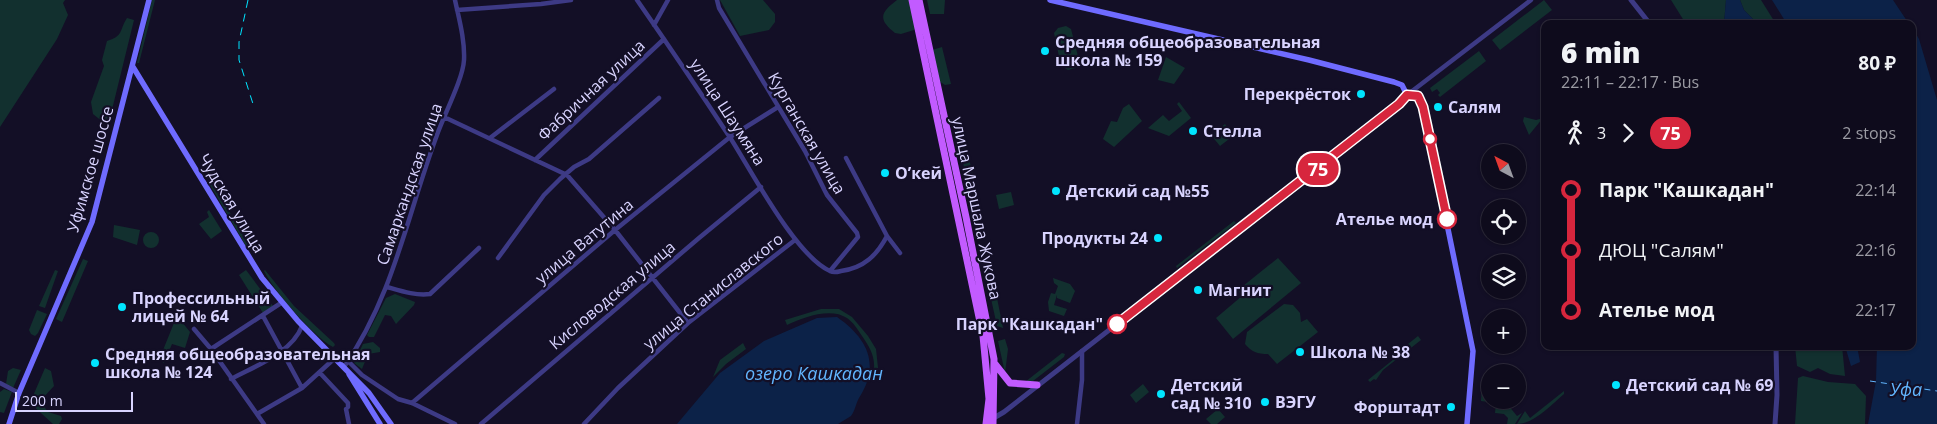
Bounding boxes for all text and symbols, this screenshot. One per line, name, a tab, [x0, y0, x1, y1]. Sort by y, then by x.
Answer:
place label: Средняя общеобразовательная школа № 159	[1055, 31, 1321, 71]
text: 6 min	[1561, 33, 1641, 71]
street label: Фабричная улица	[533, 35, 649, 145]
marker: Средняя общеобразовательная школа № 159	[1039, 45, 1051, 57]
text: 80 ₽	[1858, 50, 1896, 76]
street label: улица Шаумяна	[685, 54, 771, 170]
street label: Курганская улица	[763, 68, 851, 198]
text: 22:11 – 22:17 · Bus	[1561, 71, 1699, 93]
place label: Перекрёсток	[1244, 83, 1351, 105]
marker: Перекрёсток	[1355, 88, 1367, 100]
place label: Салям	[1448, 96, 1501, 118]
street label: Самаркандская улица	[371, 100, 447, 268]
marker: Салям	[1432, 101, 1444, 113]
street label: Уфимское шоссе	[61, 103, 119, 235]
street label: улица Маршала Жукова	[947, 115, 1007, 301]
icon: walk	[1561, 119, 1589, 147]
icon: forward	[1614, 119, 1642, 147]
place label: Стелла	[1203, 120, 1262, 142]
text: 75	[1660, 121, 1681, 145]
text: 3	[1597, 122, 1606, 144]
text: 2 stops	[1842, 122, 1896, 144]
marker: Стелла	[1187, 125, 1199, 137]
unlabelled marker	[1423, 132, 1437, 146]
north arrow	[1481, 144, 1526, 189]
map controls	[1481, 144, 1526, 409]
street label: Чудская улица	[194, 149, 270, 257]
line badge: 75	[1296, 153, 1340, 185]
text: 75	[1308, 157, 1328, 181]
place label: О’кей	[895, 162, 942, 184]
marker: О’кей	[879, 167, 891, 179]
text: Парк "Кашкадан"	[1599, 177, 1774, 203]
text: 22:14	[1855, 179, 1896, 201]
place label: Детский сад №55	[1066, 180, 1209, 202]
marker: Детский сад №55	[1050, 185, 1062, 197]
street label: улица Ватутина	[530, 193, 638, 289]
button: locate	[1481, 199, 1526, 244]
place label: Ателье мод	[1336, 208, 1433, 230]
marker: Ателье мод	[1437, 209, 1457, 229]
place label: Продукты 24	[1042, 227, 1148, 249]
street label: улица Станиславского	[638, 228, 788, 354]
marker: Продукты 24	[1152, 232, 1164, 244]
street label: Кисловодская улица	[544, 236, 680, 354]
text: ДЮЦ "Салям"	[1599, 237, 1724, 263]
text: 22:16	[1855, 239, 1896, 261]
button: layers	[1481, 254, 1526, 299]
place label: Магнит	[1208, 279, 1272, 301]
marker: Магнит	[1192, 284, 1204, 296]
place label: Профессильный лицей № 64	[132, 287, 270, 327]
text: Ателье мод	[1599, 297, 1714, 323]
text: 22:17	[1855, 299, 1896, 321]
marker: Профессильный лицей № 64	[116, 301, 128, 313]
button: +	[1481, 309, 1526, 354]
place label: Парк "Кашкадан"	[956, 313, 1103, 335]
marker: Парк "Кашкадан"	[1107, 314, 1127, 334]
place label: Школа № 38	[1310, 341, 1410, 363]
place label: Средняя общеобразовательная школа № 124	[105, 343, 371, 383]
marker: Школа № 38	[1294, 346, 1306, 358]
marker: Средняя общеобразовательная школа № 124	[89, 357, 101, 369]
water label: озеро Кашкадан	[745, 361, 883, 385]
button: −	[1481, 364, 1526, 409]
place label: Детский сад № 310	[1171, 374, 1252, 414]
place label: Детский сад № 69	[1626, 374, 1773, 396]
water label: Уфа	[1889, 377, 1922, 401]
marker: Детский сад № 69	[1610, 379, 1622, 391]
marker: Детский сад № 310	[1155, 388, 1167, 400]
scale bar	[15, 389, 132, 412]
text: 200 m	[22, 391, 63, 410]
place label: ВЭГУ	[1275, 391, 1316, 413]
marker: ВЭГУ	[1259, 396, 1271, 408]
place label: Форштадт	[1354, 396, 1441, 418]
marker: Форштадт	[1445, 401, 1457, 413]

